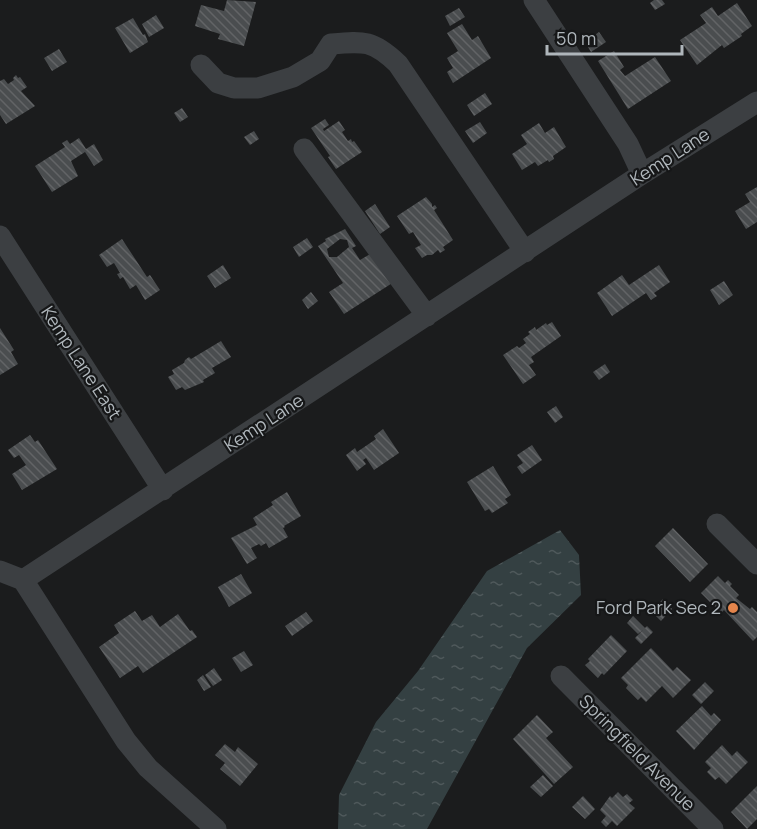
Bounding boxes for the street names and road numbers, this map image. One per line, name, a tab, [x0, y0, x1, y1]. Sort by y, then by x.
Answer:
street label: Kemp Lane	[625, 122, 714, 191]
street label: Kemp Lane East	[36, 301, 127, 424]
street label: Kemp Lane	[219, 388, 308, 457]
street label: Springfield Avenue	[574, 689, 701, 816]

